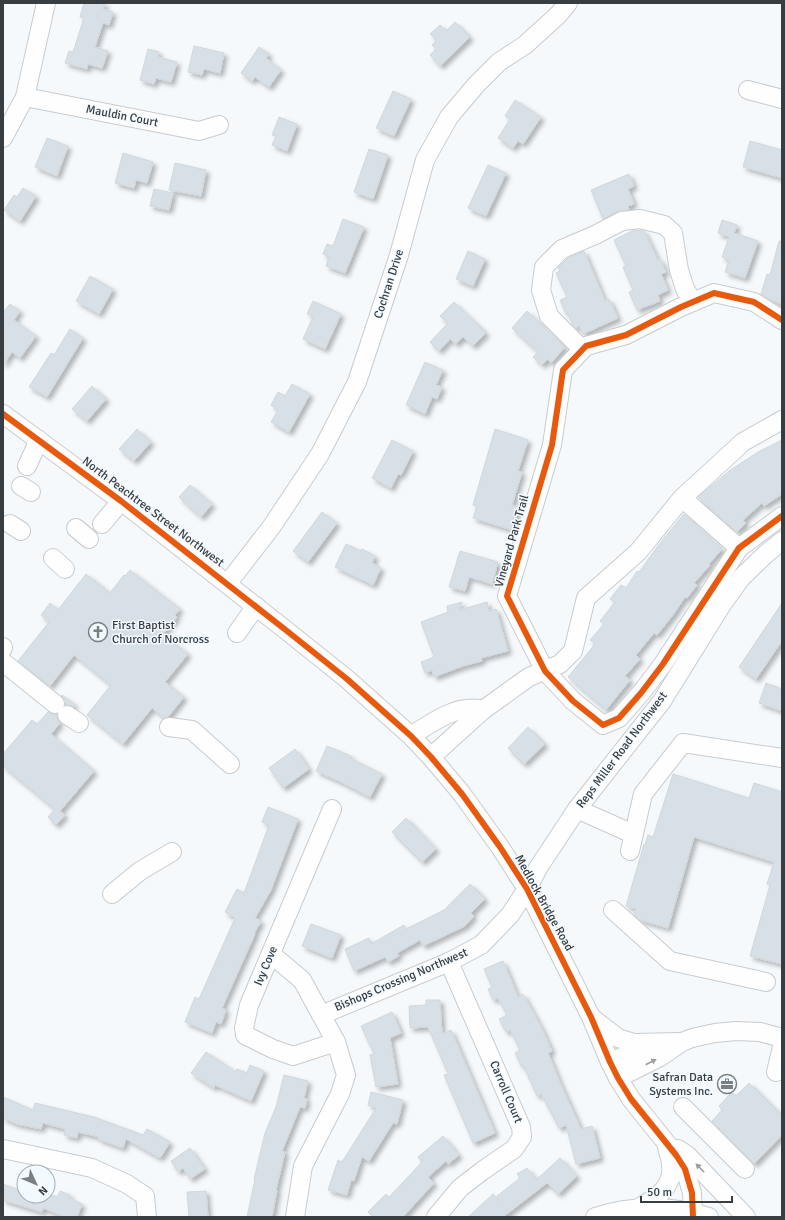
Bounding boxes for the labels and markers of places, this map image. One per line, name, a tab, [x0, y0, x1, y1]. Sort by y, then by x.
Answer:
place label: First Baptist Church of Norcross	[112, 618, 209, 647]
church icon: First Baptist Church of Norcross	[87, 621, 109, 643]
place label: Safran Data Systems Inc.	[649, 1070, 713, 1099]
office icon: Safran Data Systems Inc.	[716, 1073, 738, 1095]

